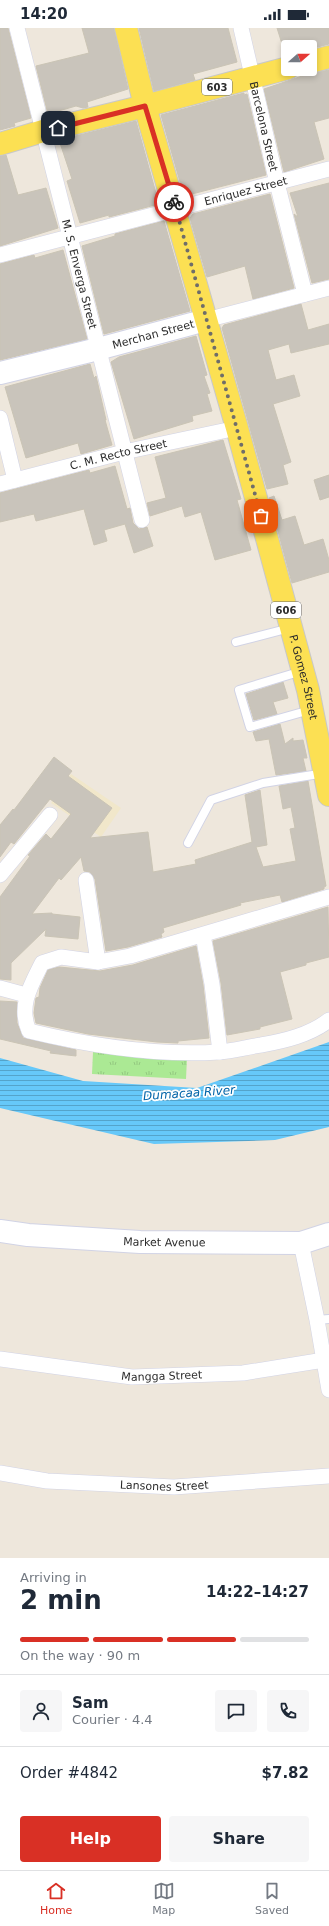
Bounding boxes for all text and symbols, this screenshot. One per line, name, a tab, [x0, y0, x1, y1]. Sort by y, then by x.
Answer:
text: 14:20	[20, 5, 68, 23]
north arrow	[281, 40, 317, 76]
map controls	[281, 40, 317, 76]
road number: 603	[202, 79, 232, 95]
street label: Barcelona Street	[247, 80, 281, 173]
pin	[41, 111, 75, 145]
icon: home	[47, 117, 69, 139]
street label: Enriquez Street	[203, 174, 289, 208]
courier	[154, 182, 194, 222]
icon: bike	[163, 191, 185, 213]
street label: M. S. Enverga Street	[59, 218, 100, 331]
street label: Merchan Street	[111, 317, 196, 351]
street label: C. M. Recto Street	[68, 436, 169, 472]
pin	[244, 499, 278, 533]
icon: bag	[250, 505, 272, 527]
road number: 606	[271, 602, 301, 618]
street label: P. Gomez Street	[287, 633, 320, 721]
water label: Dumacaa River	[143, 1083, 236, 1103]
street label: Market Avenue	[123, 1234, 206, 1249]
street label: Mangga Street	[121, 1368, 203, 1384]
street label: Lansones Street	[120, 1478, 210, 1494]
text: Arriving in	[20, 1570, 87, 1585]
text: 14:22–14:27	[206, 1583, 309, 1601]
text: 2 min	[20, 1585, 102, 1615]
text: On the way · 90 m	[20, 1648, 140, 1663]
button: person	[20, 1690, 62, 1732]
button: chat	[215, 1690, 257, 1732]
button: phone	[267, 1690, 309, 1732]
text: Sam	[72, 1694, 109, 1712]
text: Courier · 4.4	[72, 1712, 153, 1727]
text: Order #4842	[20, 1764, 118, 1782]
text: $7.82	[262, 1764, 309, 1782]
button: Help	[20, 1816, 161, 1862]
button: Share	[169, 1816, 309, 1862]
tab: Home	[40, 1880, 72, 1917]
tab: Map	[152, 1880, 175, 1917]
tab: Saved	[255, 1880, 289, 1917]

